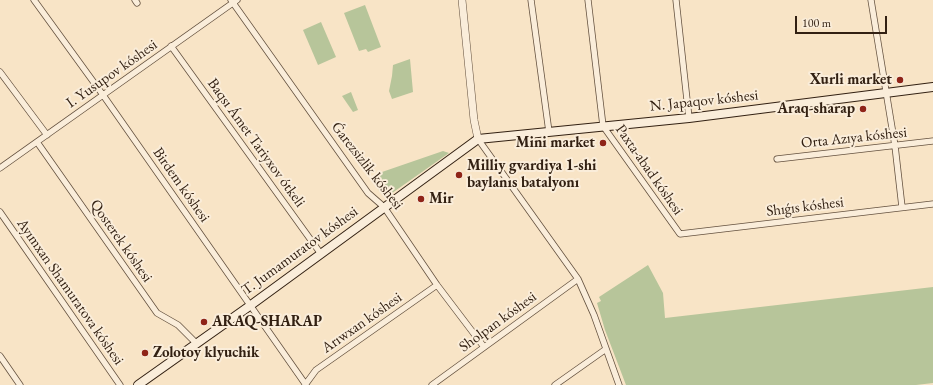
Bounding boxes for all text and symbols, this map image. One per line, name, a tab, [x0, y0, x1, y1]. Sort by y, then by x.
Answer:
scale bar	[797, 8, 889, 34]
text: 100 m	[802, 15, 831, 31]
street label: I. Yusupov kóshesi	[63, 36, 161, 112]
place label: Xurli market	[810, 71, 892, 89]
street label: Baqsı Ámet Tariyxov ótkeli	[203, 75, 309, 211]
marker: Xurli market	[895, 75, 905, 85]
street label: N. Japaqov kóshesi	[649, 86, 759, 116]
place label: Araq-sharap	[777, 100, 855, 118]
marker: Araq-sharap	[858, 104, 868, 114]
street label: Ǵarezsizlik kóshesi	[327, 119, 407, 213]
street label: Paxta-abad kóshesi	[611, 121, 687, 219]
street label: Orta Azıya kóshesi	[800, 123, 908, 153]
place label: Mini market	[516, 134, 595, 152]
marker: Mini market	[598, 138, 608, 148]
street label: Birdem kóshesi	[149, 144, 213, 226]
place label: Milliy gvardiya 1-shi baylanıs batalyonı	[467, 157, 597, 192]
marker: Milliy gvardiya 1-shi baylanıs batalyonı	[454, 170, 464, 180]
place label: Mir	[429, 190, 453, 208]
street label: Shıǵıs kóshesi	[765, 193, 845, 221]
marker: Mir	[416, 194, 426, 204]
street label: Qosterek kóshesi	[86, 196, 156, 286]
street label: T. Jumamuratov kóshesi	[238, 203, 362, 299]
street label: Ayımxan Shamuratova kóshesi	[13, 215, 127, 369]
street label: Sholpan kóshesi	[456, 288, 540, 356]
street label: Arıwxan kóshesi	[318, 289, 406, 357]
place label: ARAQ-SHARAP	[212, 313, 322, 331]
marker: ARAQ-SHARAP	[199, 317, 209, 327]
place label: Zolotoy klyuchik	[153, 344, 259, 362]
marker: Zolotoy klyuchik	[140, 348, 150, 358]

